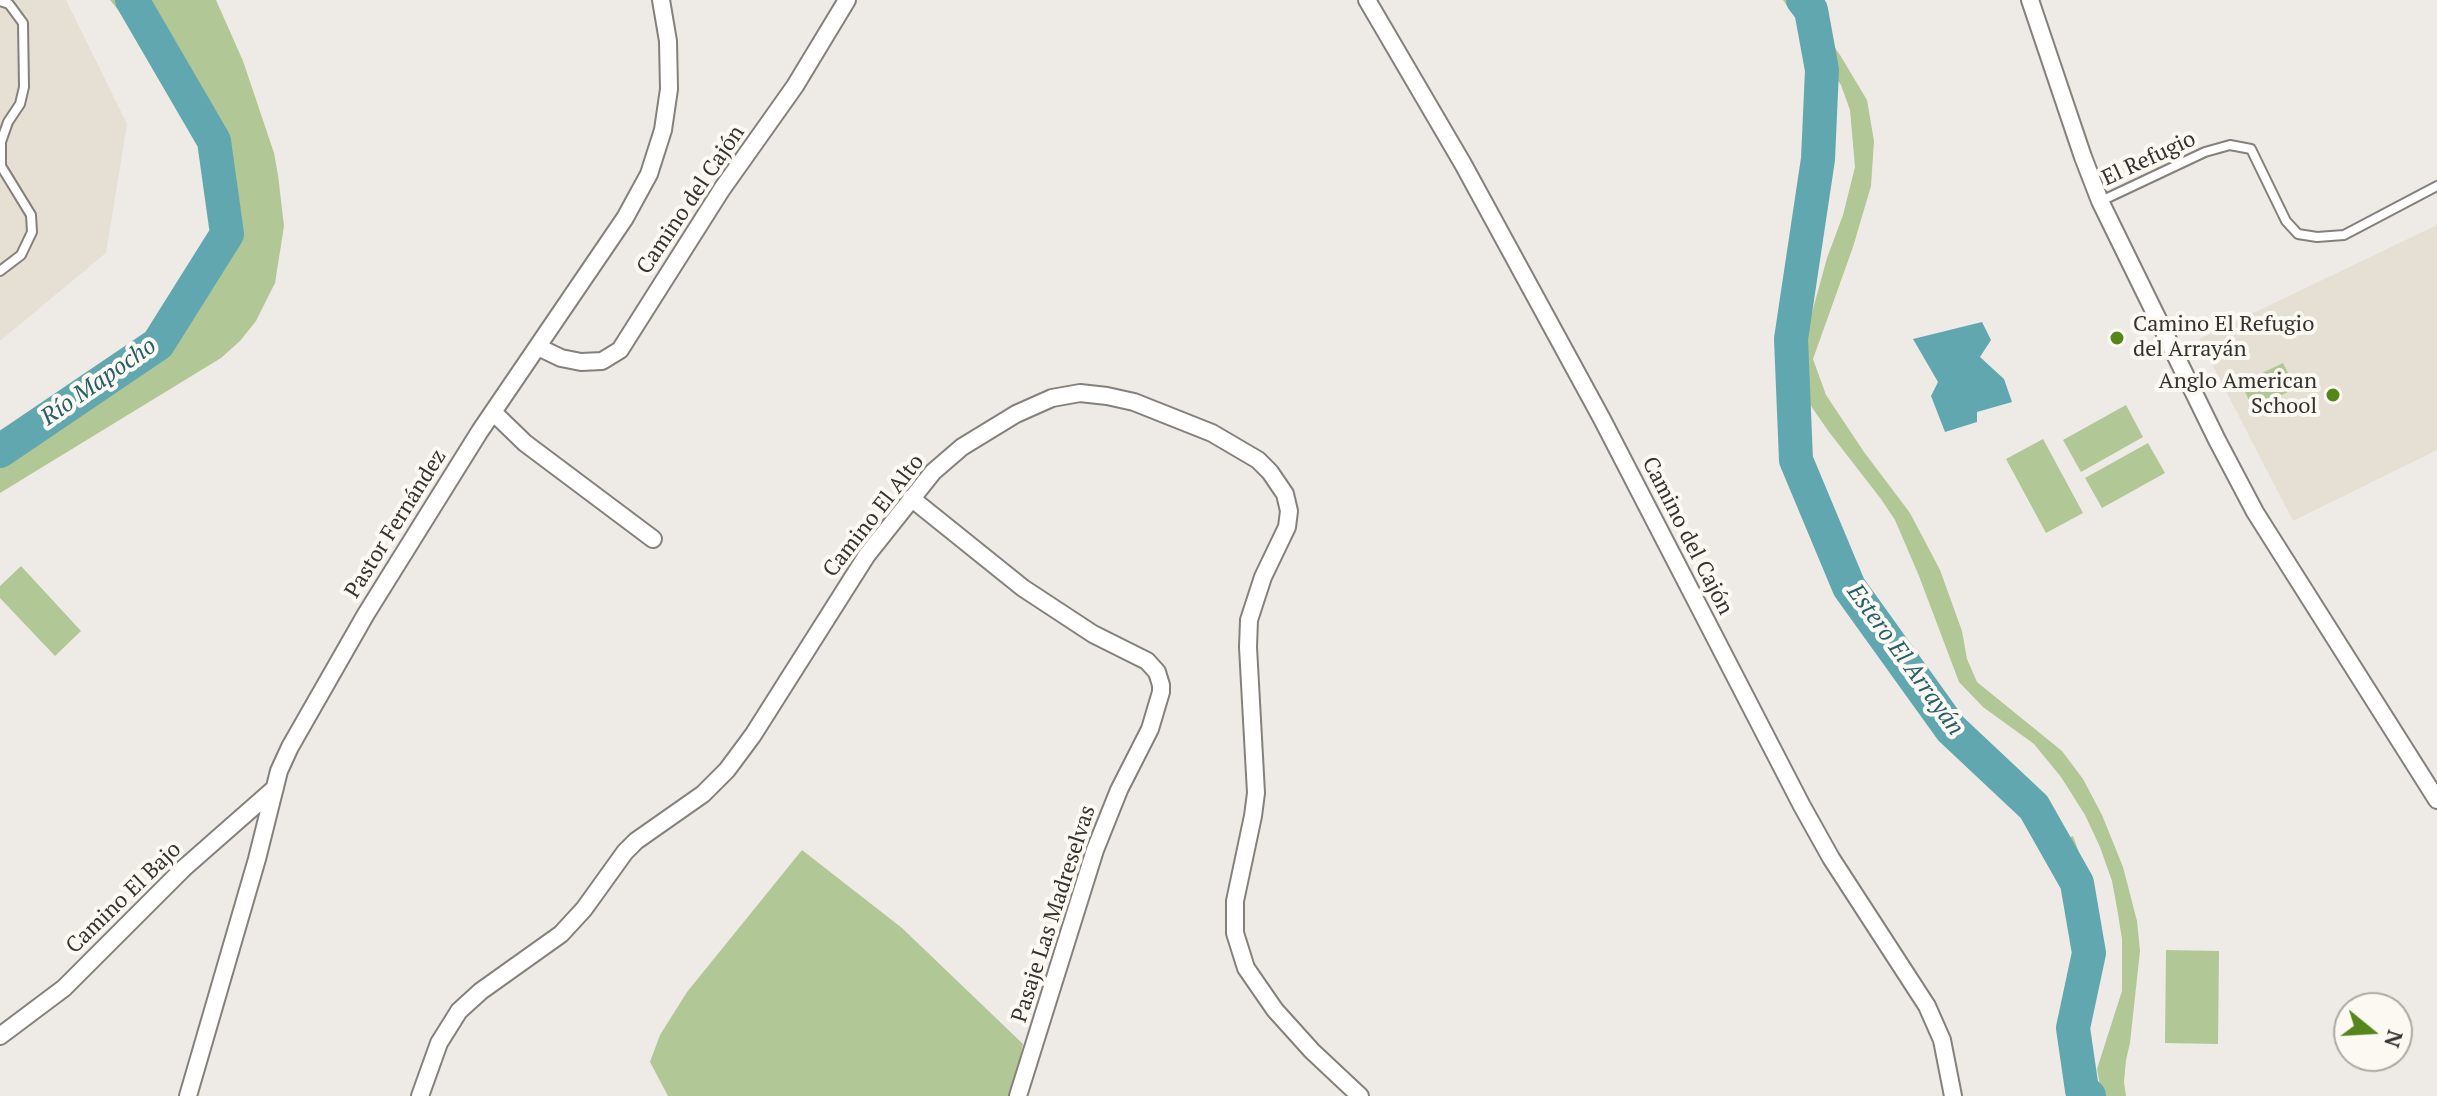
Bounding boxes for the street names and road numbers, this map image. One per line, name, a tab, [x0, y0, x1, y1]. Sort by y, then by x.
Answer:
street label: Camino del Cajón	[632, 121, 750, 279]
street label: El Refugio	[2098, 126, 2200, 192]
street label: Pastor Fernández	[340, 445, 452, 603]
street label: Camino El Alto	[818, 449, 930, 583]
street label: Camino del Cajón	[1636, 453, 1738, 619]
street label: Pasaje Las Madreselvas	[1006, 802, 1102, 1026]
street label: Camino El Bajo	[61, 837, 187, 959]

